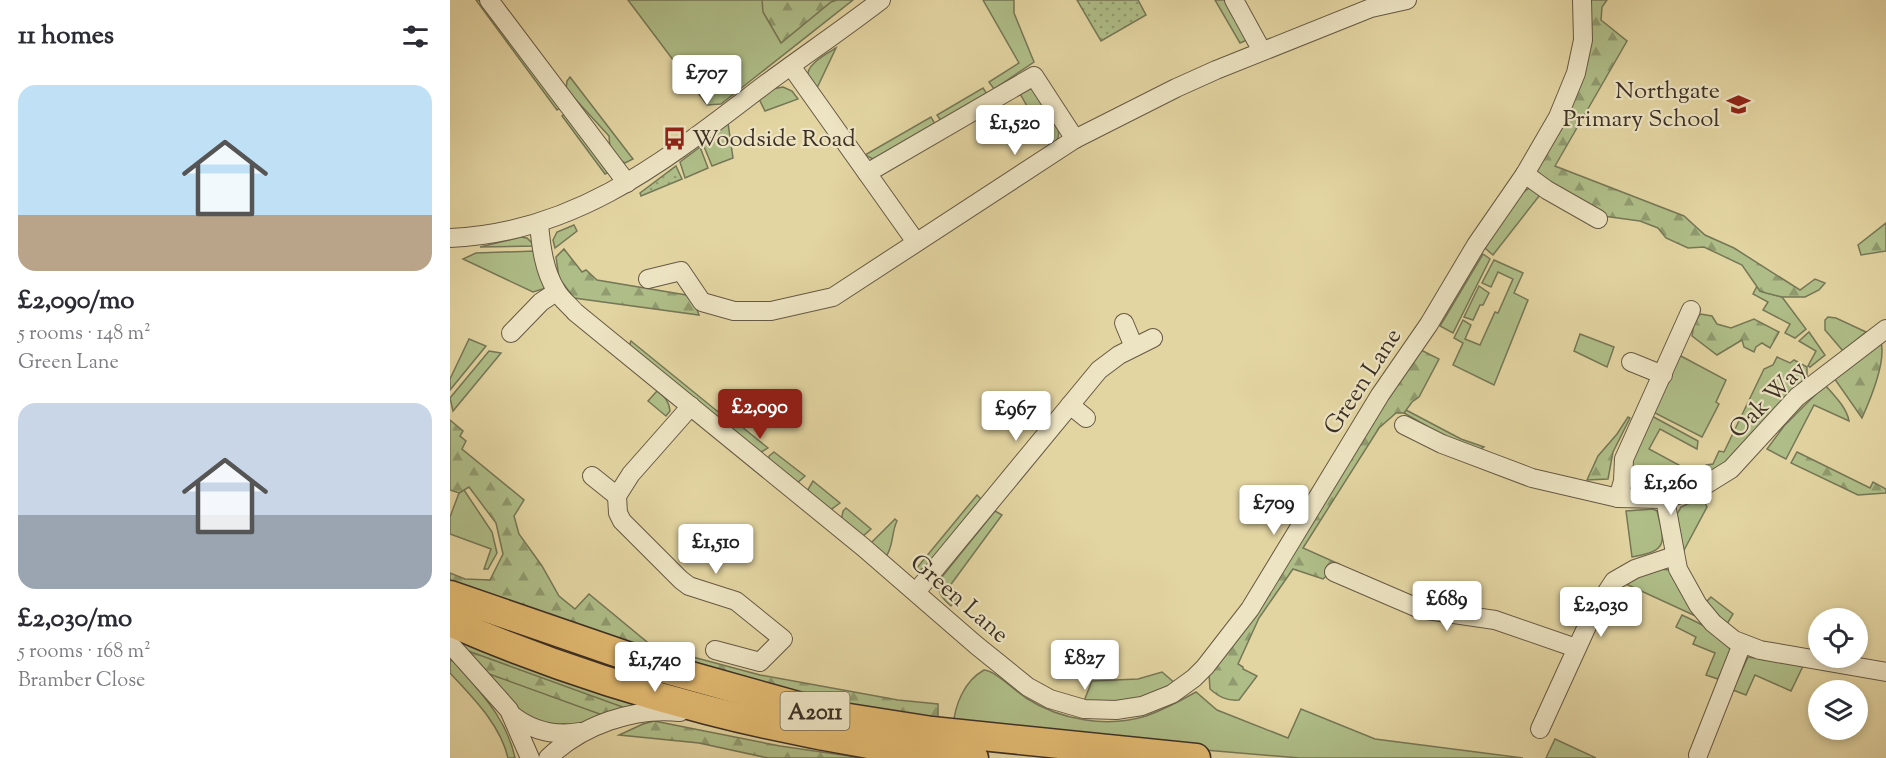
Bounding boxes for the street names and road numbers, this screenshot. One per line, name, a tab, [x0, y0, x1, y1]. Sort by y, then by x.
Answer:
street label: Green Lane	[1316, 322, 1411, 442]
street label: Oak Way	[1722, 354, 1815, 447]
street label: Green Lane	[902, 547, 1015, 652]
road number: A2011	[780, 692, 850, 730]

